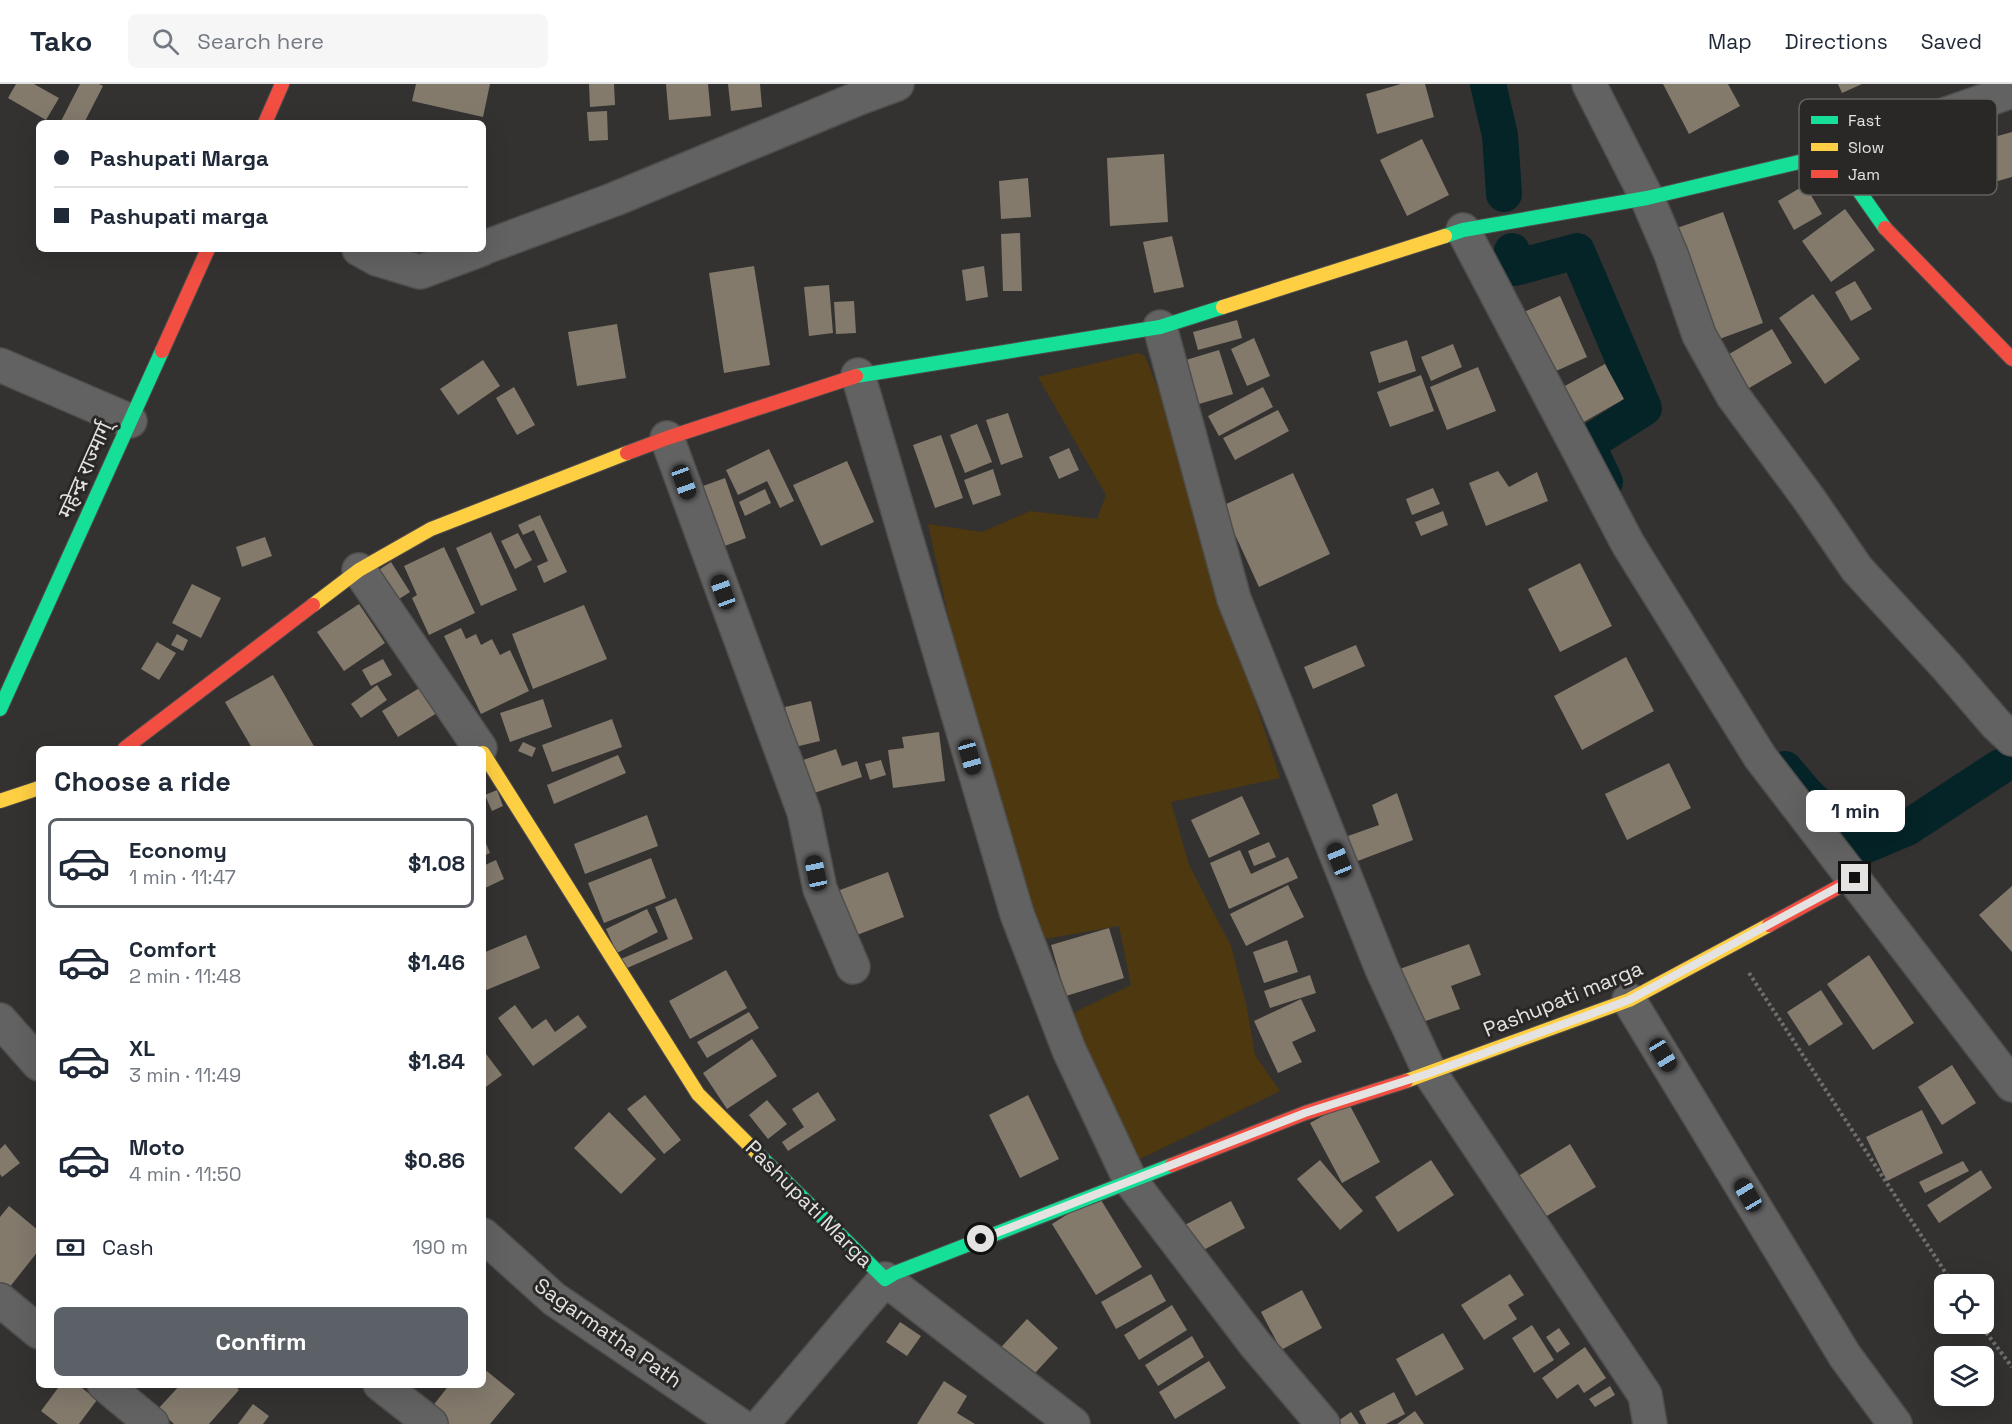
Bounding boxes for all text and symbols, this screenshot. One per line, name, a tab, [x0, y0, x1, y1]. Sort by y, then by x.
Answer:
search box	[128, 14, 548, 68]
text: Tako	[30, 23, 92, 59]
icon: search	[149, 25, 182, 58]
text: Search here	[197, 27, 324, 55]
text: Map	[1708, 28, 1752, 55]
text: Directions	[1785, 28, 1888, 55]
text: Saved	[1921, 28, 1982, 55]
legend	[1799, 99, 1997, 195]
text: Fast	[1848, 110, 1881, 131]
text: Slow	[1848, 137, 1884, 158]
text: Pashupati Marga	[90, 144, 269, 172]
text: Jam	[1848, 164, 1880, 185]
text: Pashupati marga	[90, 202, 268, 230]
street label: महेन्द्र राज्मार्ग्	[51, 415, 119, 522]
car	[669, 462, 699, 502]
car	[708, 572, 738, 612]
car	[956, 737, 984, 777]
text: Choose a ride	[54, 764, 231, 799]
callout: 1 min	[1806, 791, 1904, 833]
text: 1 min	[1831, 798, 1880, 824]
icon: car	[57, 836, 111, 890]
text: Economy	[129, 836, 227, 864]
car	[1324, 840, 1354, 880]
text: $1.08	[408, 849, 465, 877]
car	[803, 854, 829, 892]
text: 1 min · 11:47	[129, 864, 236, 890]
route end	[1841, 864, 1868, 891]
icon: car	[57, 935, 111, 989]
text: Comfort	[129, 935, 217, 963]
text: $1.46	[408, 948, 465, 976]
street label: Pashupati marga	[1479, 954, 1646, 1043]
text: 2 min · 11:48	[129, 963, 241, 989]
icon: car	[57, 1034, 111, 1088]
text: XL	[129, 1034, 155, 1062]
car	[1646, 1035, 1680, 1075]
text: $1.84	[408, 1047, 465, 1075]
text: 3 min · 11:49	[129, 1062, 241, 1088]
icon: car	[57, 1133, 111, 1187]
text: Moto	[129, 1133, 185, 1161]
street label: Pashupati Marga	[740, 1134, 879, 1273]
text: $0.86	[404, 1146, 465, 1174]
text: 4 min · 11:50	[129, 1161, 242, 1187]
car	[1731, 1175, 1765, 1215]
route start	[967, 1225, 994, 1252]
icon: cash	[54, 1231, 87, 1264]
text: Cash	[102, 1233, 154, 1261]
text: 190 m	[412, 1234, 468, 1260]
street label: Sagarmatha Path	[529, 1272, 687, 1394]
map controls	[1934, 1274, 1994, 1406]
button: locate	[1934, 1274, 1994, 1334]
button: Confirm	[54, 1307, 468, 1376]
button: layers	[1934, 1346, 1994, 1406]

